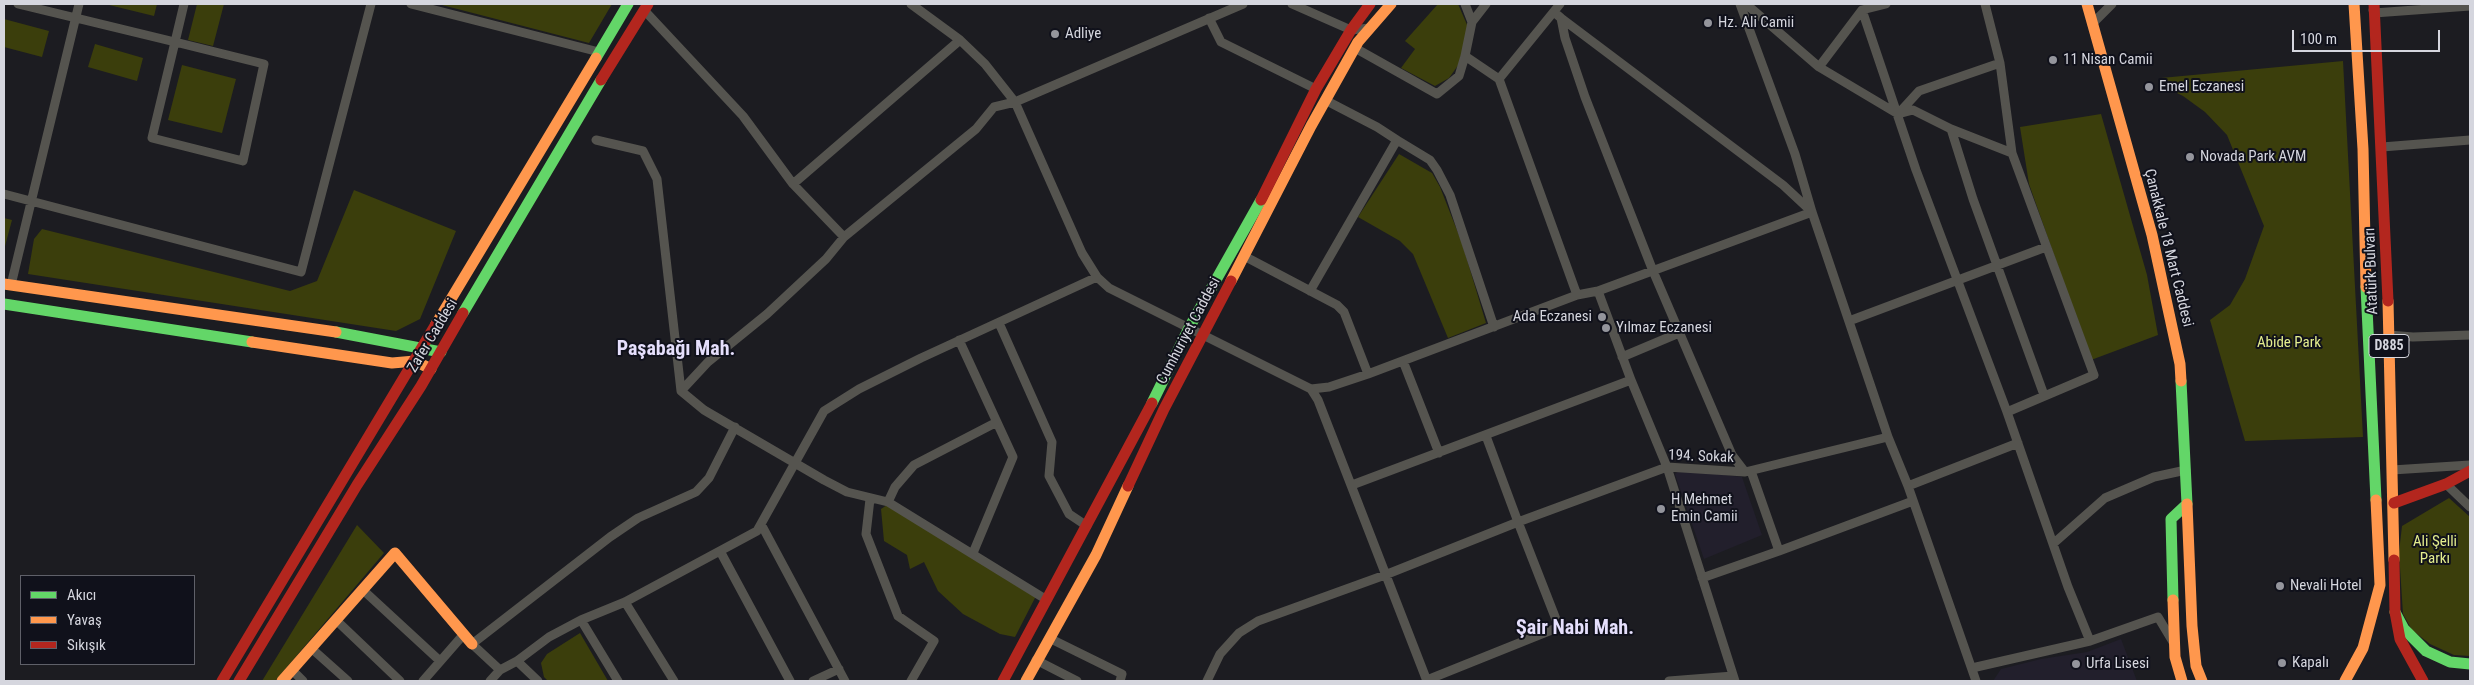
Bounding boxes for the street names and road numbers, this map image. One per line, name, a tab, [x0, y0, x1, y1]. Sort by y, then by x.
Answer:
street label: Çanakkale 18 Mart Caddesi	[2140, 167, 2196, 329]
street label: Atatürk Bulvarı	[2361, 227, 2383, 315]
street label: Cumhuriyet Caddesi	[1153, 274, 1225, 388]
street label: Zafer Caddesi	[404, 296, 462, 376]
road number: D885	[2369, 334, 2409, 358]
street label: 194. Sokak	[1668, 447, 1734, 467]

